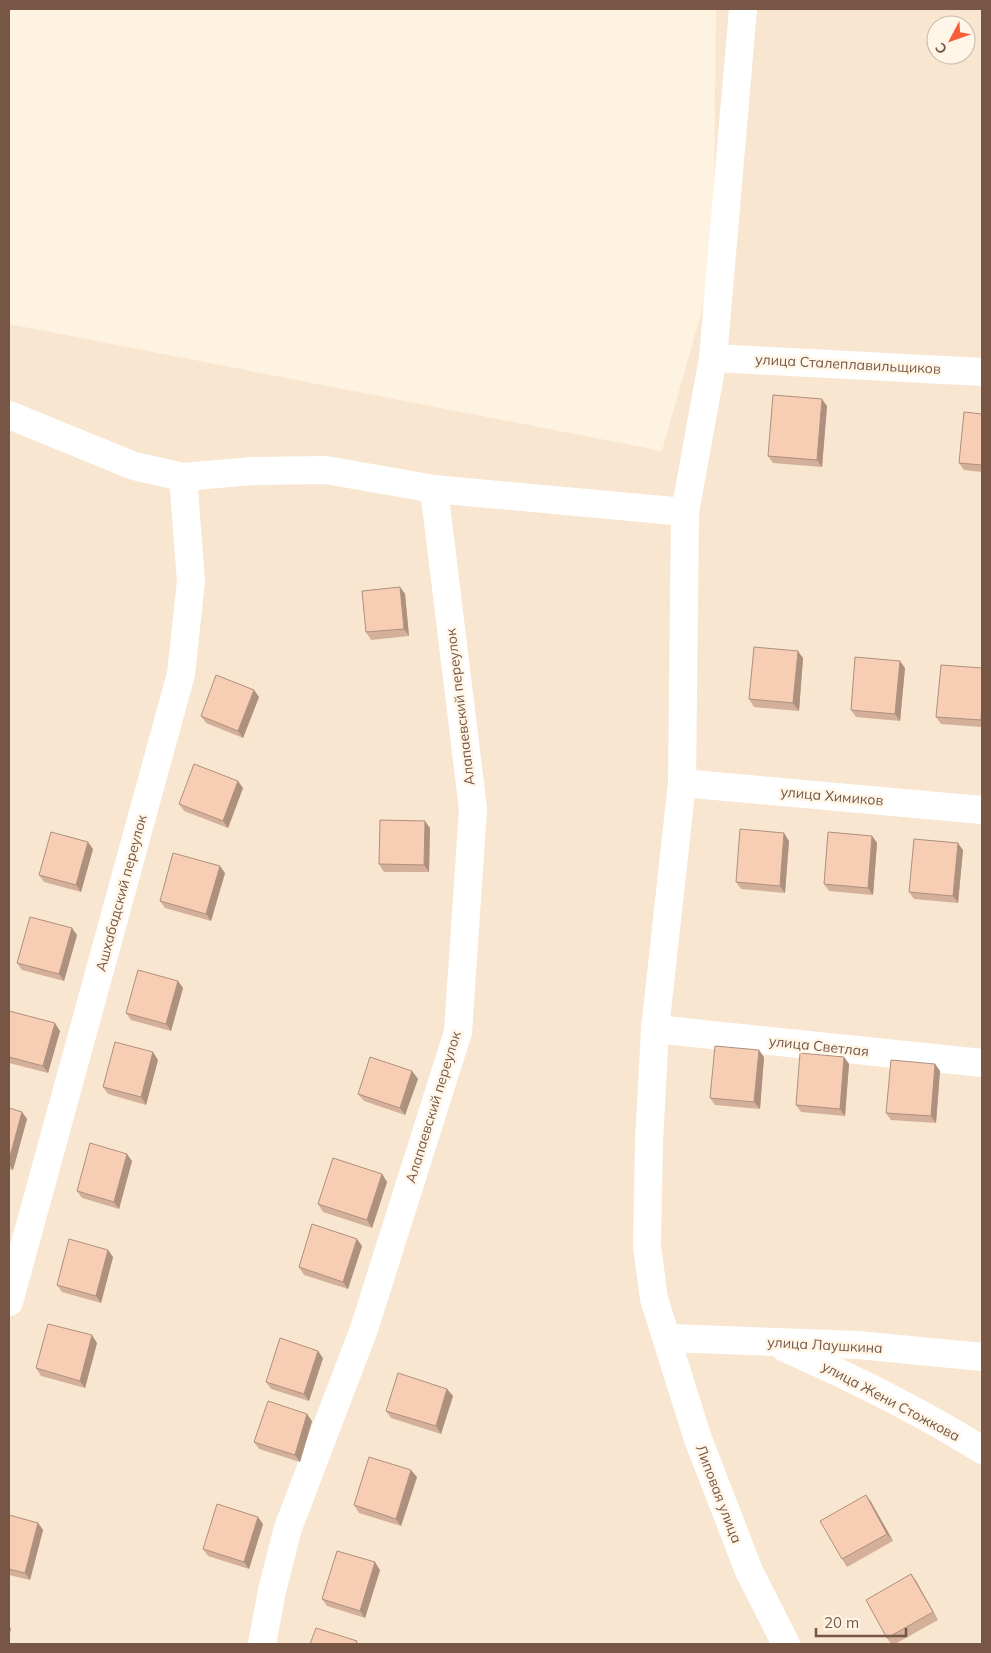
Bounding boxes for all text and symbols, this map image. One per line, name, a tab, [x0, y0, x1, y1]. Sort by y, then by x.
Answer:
north arrow	[926, 15, 976, 65]
text: С	[931, 39, 951, 58]
street label: улица Сталеплавильщиков	[755, 350, 941, 378]
street label: Алапаевский переулок	[441, 627, 479, 786]
street label: улица Химиков	[780, 783, 884, 809]
street label: Ашхабадский переулок	[91, 812, 151, 973]
street label: Алапаевский переулок	[401, 1029, 465, 1185]
street label: улица Светлая	[768, 1032, 870, 1060]
street label: улица Лаушкина	[767, 1333, 883, 1357]
street label: улица Жени Стожкова	[819, 1357, 963, 1445]
street label: Липовая улица	[692, 1442, 746, 1546]
scale bar	[816, 1606, 906, 1638]
text: 20 m	[824, 1613, 859, 1632]

